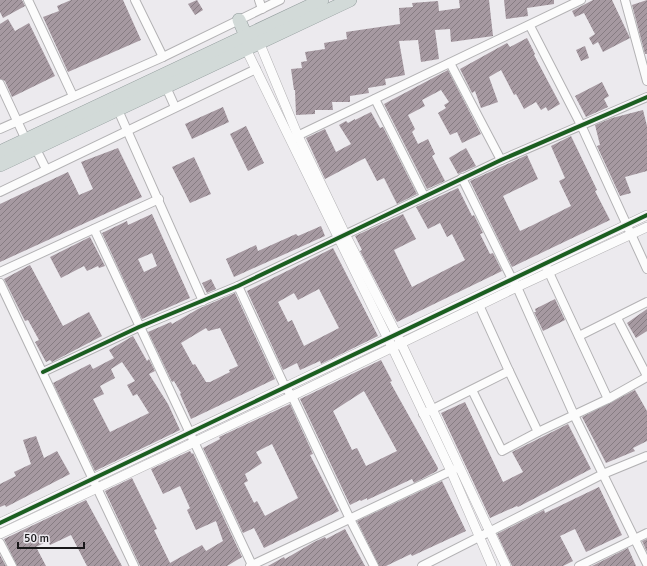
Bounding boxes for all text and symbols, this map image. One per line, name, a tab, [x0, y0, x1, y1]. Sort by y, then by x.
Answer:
scale bar	[18, 524, 84, 550]
text: 50 m	[24, 531, 49, 546]

